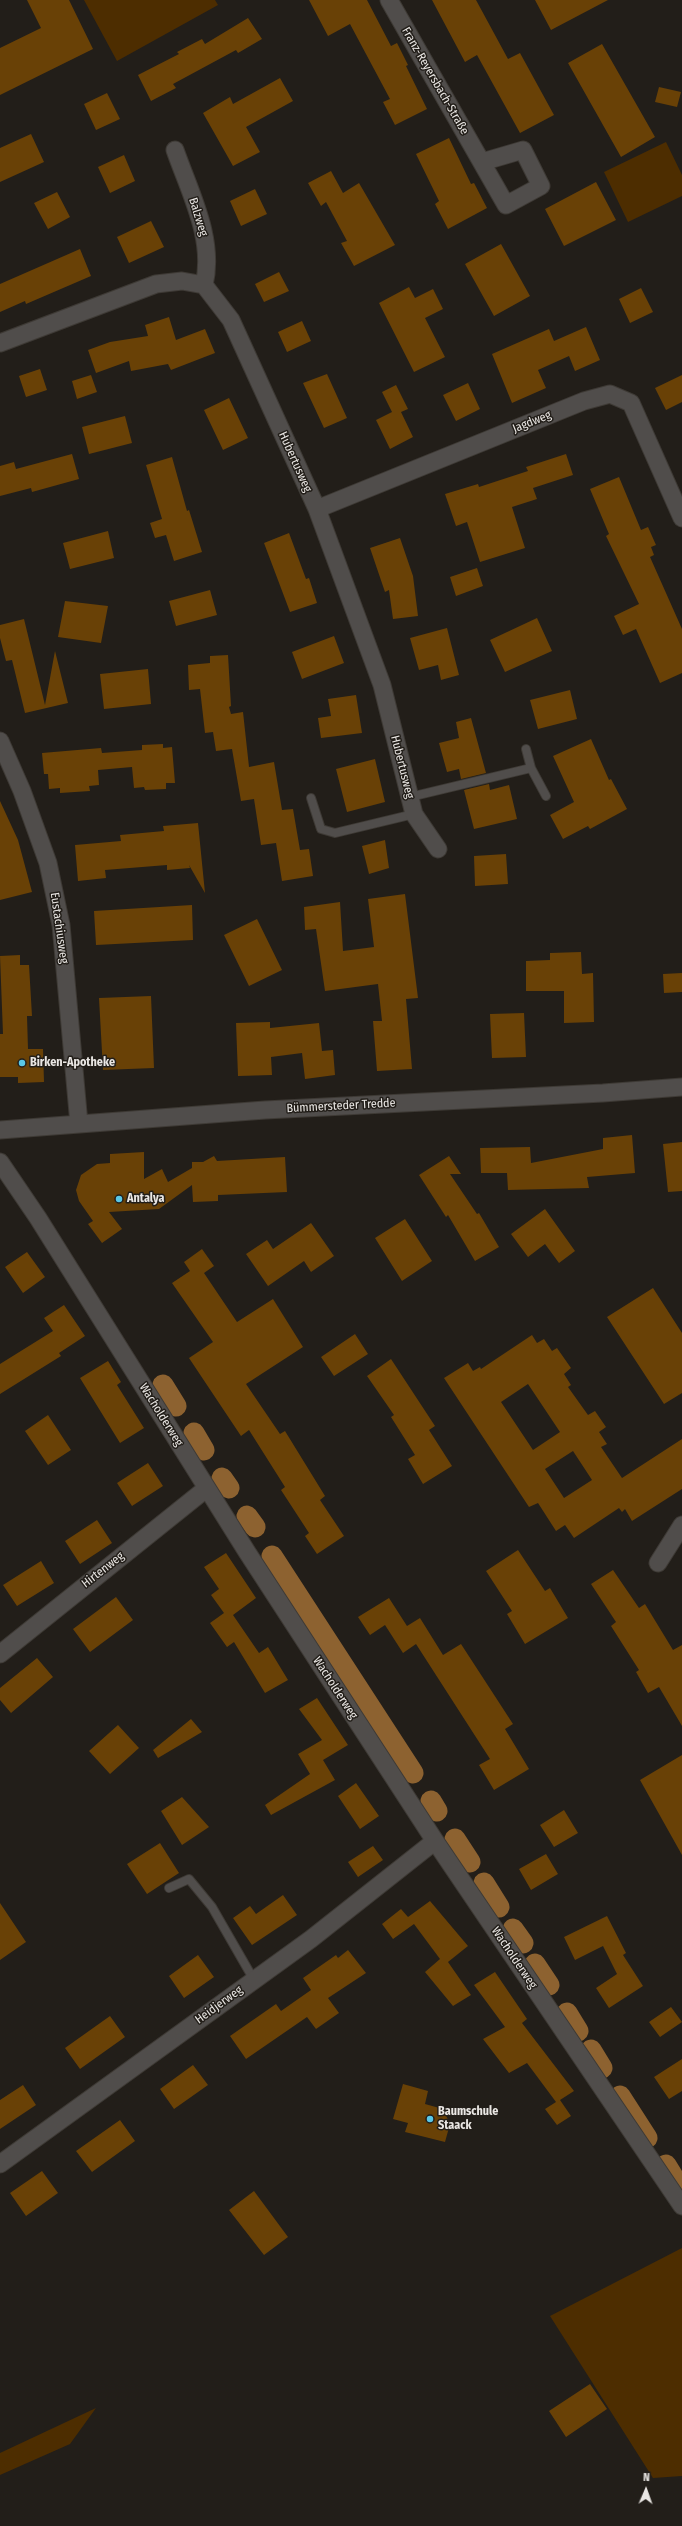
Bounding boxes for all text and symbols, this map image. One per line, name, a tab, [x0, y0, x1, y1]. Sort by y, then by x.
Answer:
street label: Franz-Reyersbach-Straße	[398, 25, 472, 137]
street label: Balzweg	[185, 196, 211, 238]
street label: Jagdweg	[511, 408, 553, 436]
street label: Hubertusweg	[275, 430, 315, 494]
street label: Hubertusweg	[387, 734, 417, 800]
street label: Eustachiusweg	[47, 891, 71, 965]
place label: Birken-Apotheke	[30, 1056, 115, 1070]
marker: Birken-Apotheke	[17, 1058, 27, 1068]
street label: Bümmersteder Tredde	[286, 1096, 396, 1116]
place label: Antalya	[127, 1192, 164, 1206]
marker: Antalya	[114, 1194, 124, 1204]
street label: Wacholderweg	[136, 1381, 186, 1449]
street label: Hirtenweg	[79, 1549, 127, 1591]
street label: Wacholderweg	[310, 1654, 360, 1722]
street label: Wacholderweg	[488, 1924, 540, 1992]
street label: Heidjerweg	[192, 1983, 246, 2027]
place label: Baumschule Staack	[438, 2105, 498, 2133]
marker: Baumschule Staack	[425, 2114, 435, 2124]
north arrow	[626, 2470, 666, 2510]
text: N	[643, 2471, 650, 2484]

